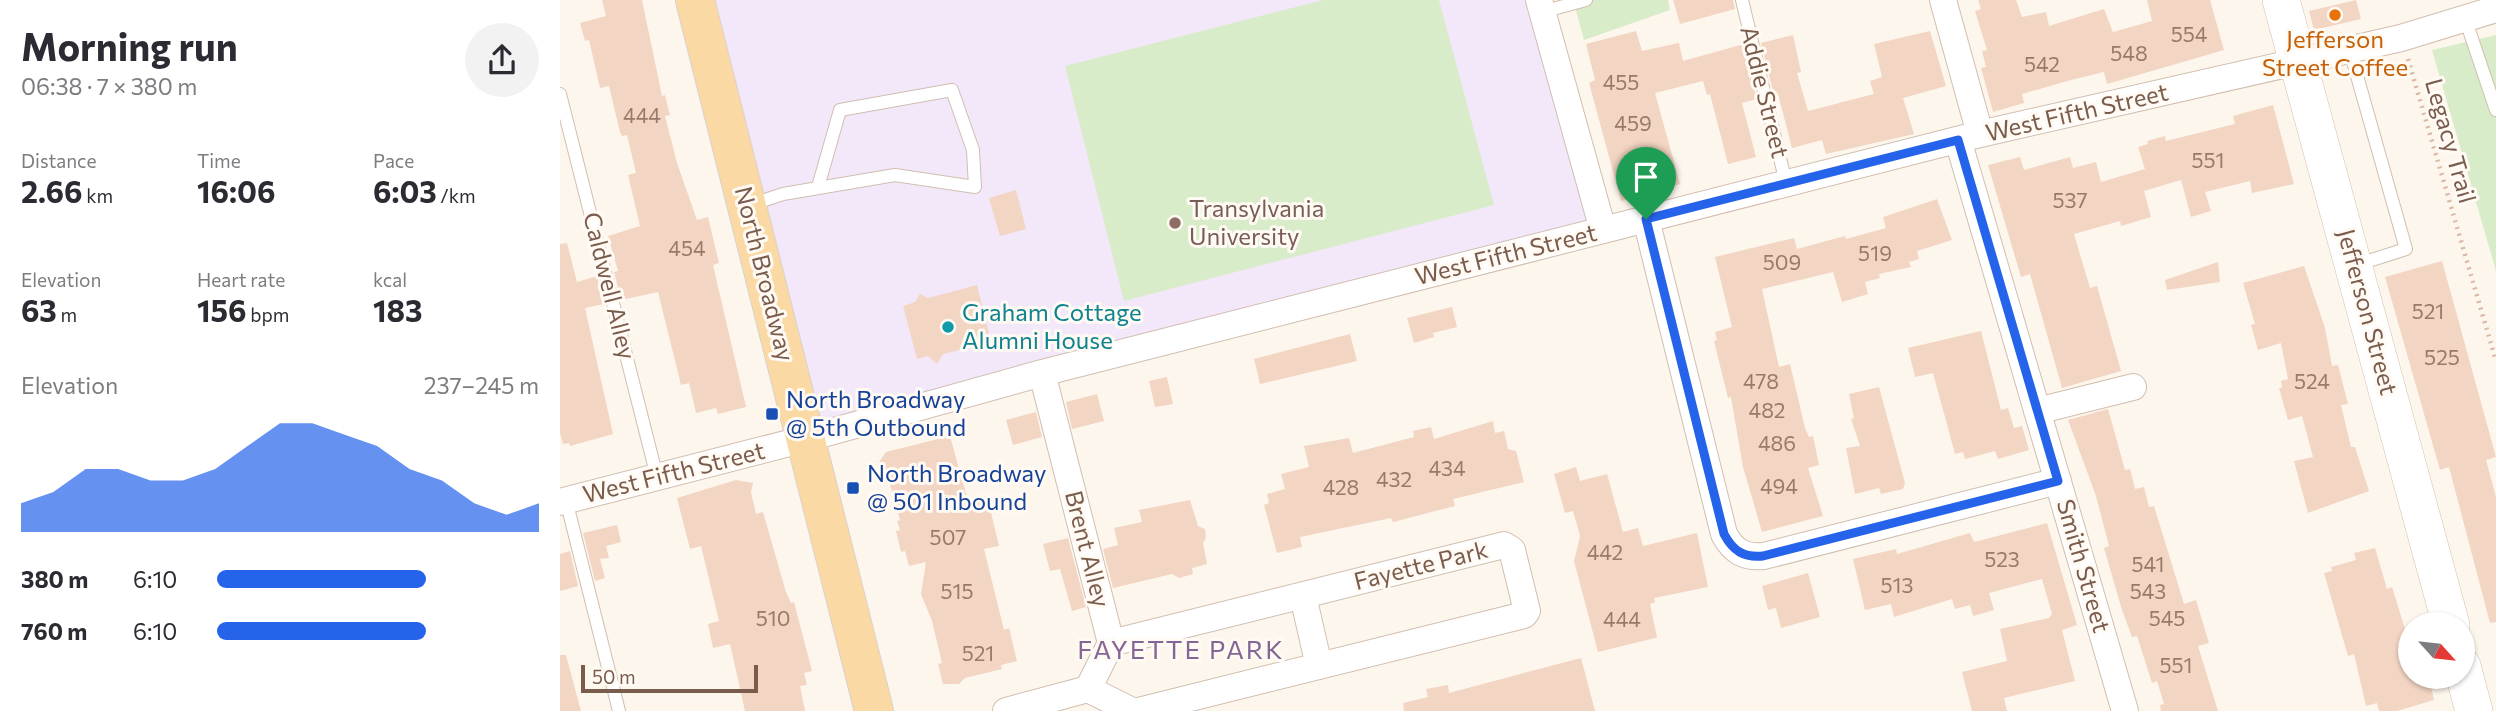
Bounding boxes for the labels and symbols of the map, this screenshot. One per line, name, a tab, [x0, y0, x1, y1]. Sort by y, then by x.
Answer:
marker: Jefferson Street Coffee	[2327, 7, 2343, 23]
house number: 554	[2171, 21, 2208, 46]
street label: Addie Street	[1735, 23, 1796, 161]
place label: Jefferson Street Coffee	[2262, 24, 2408, 81]
house number: 548	[2110, 40, 2148, 65]
house number: 542	[2024, 51, 2060, 76]
house number: 455	[1603, 69, 1639, 94]
street label: Legacy Trail	[2420, 75, 2483, 206]
street label: West Fifth Street	[1983, 76, 2171, 147]
house number: 444	[623, 102, 661, 127]
house number: 459	[1614, 110, 1652, 135]
pin	[1616, 147, 1676, 219]
house number: 551	[2191, 147, 2225, 172]
street label: North Broadway	[730, 183, 801, 364]
house number: 537	[2052, 187, 2088, 212]
place label: Transylvania University	[1189, 193, 1324, 250]
street label: Caldwell Alley	[578, 209, 643, 362]
marker: Transylvania University	[1167, 215, 1183, 231]
street label: West Fifth Street	[1412, 217, 1600, 290]
street label: Jefferson Street	[2332, 225, 2405, 398]
house number: 454	[668, 235, 706, 260]
house number: 519	[1858, 240, 1892, 265]
house number: 509	[1763, 249, 1801, 274]
place label: Graham Cottage Alumni House	[962, 297, 1142, 354]
house number: 521	[2412, 298, 2444, 323]
marker: Graham Cottage Alumni House	[940, 319, 956, 335]
house number: 525	[2424, 344, 2460, 369]
house number: 478	[1743, 368, 1779, 393]
house number: 524	[2294, 368, 2330, 393]
place label: North Broadway @ 5th Outbound	[786, 384, 966, 441]
house number: 482	[1749, 397, 1785, 422]
marker: North Broadway @ 5th Outbound	[764, 406, 780, 422]
house number: 486	[1758, 430, 1796, 455]
street label: West Fifth Street	[580, 435, 768, 508]
house number: 434	[1428, 455, 1466, 480]
place label: North Broadway @ 501 Inbound	[867, 458, 1046, 515]
house number: 432	[1376, 466, 1412, 491]
house number: 494	[1760, 473, 1798, 498]
house number: 428	[1323, 474, 1359, 499]
marker: North Broadway @ 501 Inbound	[845, 480, 861, 496]
street label: Brent Alley	[1060, 487, 1117, 610]
street label: Smith Street	[2052, 496, 2117, 636]
house number: 507	[930, 524, 966, 549]
street label: Fayette Park	[1351, 534, 1491, 595]
house number: 442	[1587, 539, 1623, 564]
house number: 523	[1984, 546, 2020, 571]
house number: 541	[2131, 551, 2165, 576]
house number: 513	[1880, 572, 1914, 597]
house number: 515	[940, 578, 974, 603]
house number: 543	[2130, 578, 2166, 603]
house number: 510	[756, 605, 790, 630]
house number: 545	[2149, 605, 2185, 630]
house number: 444	[1603, 606, 1641, 631]
north arrow	[2398, 612, 2474, 690]
district label: FAYETTE PARK	[1077, 633, 1285, 664]
house number: 521	[962, 640, 994, 665]
house number: 551	[2159, 652, 2193, 677]
scale bar	[581, 662, 758, 694]

